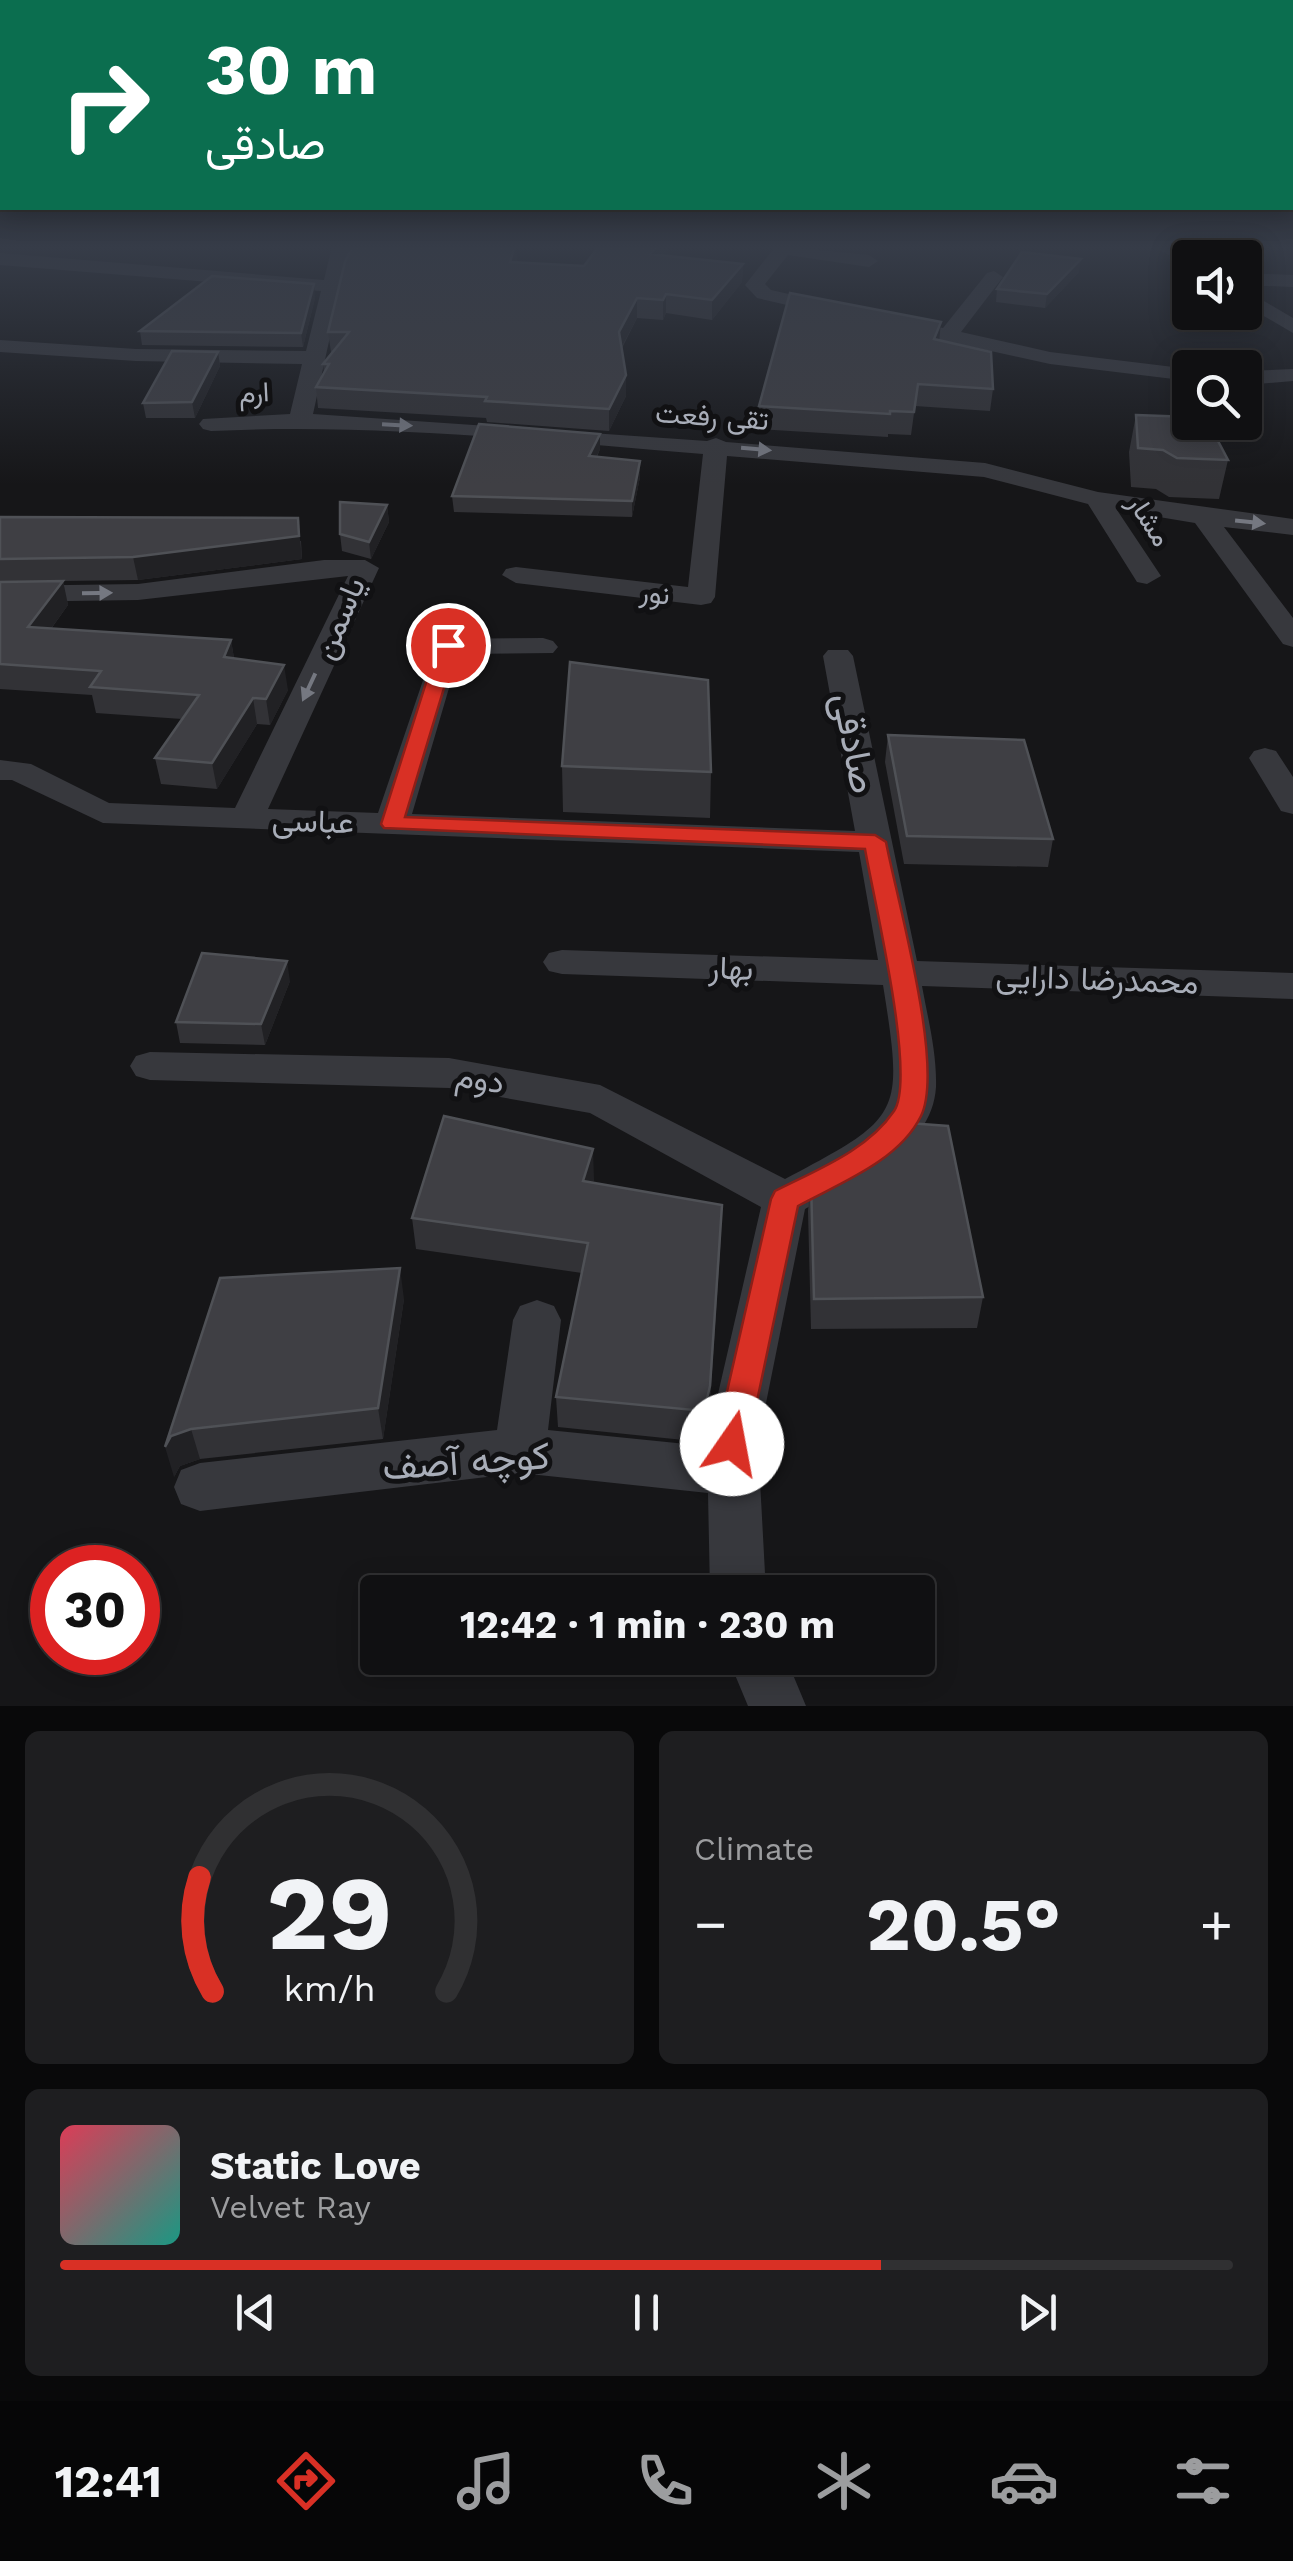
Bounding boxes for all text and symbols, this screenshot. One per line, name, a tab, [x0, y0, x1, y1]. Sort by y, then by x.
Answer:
text: 30 m	[205, 29, 377, 111]
icon: right	[40, 40, 170, 170]
text: صادقی	[205, 117, 326, 170]
map controls	[1172, 240, 1262, 440]
button: sound	[1172, 240, 1262, 330]
button: search	[1172, 350, 1262, 440]
street label: ارم	[238, 375, 270, 412]
street label: تقی رفعت	[654, 396, 770, 438]
one-way arrow	[382, 417, 414, 433]
one-way arrow	[741, 441, 773, 457]
street label: مشار	[1119, 487, 1179, 553]
one-way arrow	[1234, 515, 1266, 531]
street label: یاسمن	[305, 571, 373, 665]
street label: نور	[637, 575, 672, 613]
one-way arrow	[82, 585, 114, 601]
pin	[406, 603, 491, 688]
icon: arrive	[421, 618, 476, 673]
one-way arrow	[300, 673, 317, 702]
street label: صادقی	[823, 689, 886, 797]
street label: عباسی	[271, 801, 355, 841]
street label: بهار	[707, 948, 754, 989]
street label: محمدرضا دارایی	[995, 956, 1199, 1003]
street label: دوم	[453, 1056, 507, 1104]
position arrow	[680, 1392, 784, 1496]
street label: کوچه آصف	[381, 1433, 552, 1493]
speed limit sign: 30	[30, 1545, 160, 1675]
text: 12:42 · 1 min · 230 m	[460, 1603, 835, 1647]
text: Climate	[694, 1830, 814, 1868]
text: 29	[266, 1852, 393, 1974]
text: 20.5°	[866, 1880, 1061, 1968]
text: −	[694, 1892, 727, 1956]
text: +	[1200, 1892, 1233, 1956]
text: km/h	[283, 1968, 376, 2010]
text: Static Love	[210, 2144, 421, 2188]
text: Velvet Ray	[210, 2188, 371, 2226]
icon: previous	[228, 2285, 283, 2340]
icon: pause	[619, 2285, 674, 2340]
icon: next	[1010, 2285, 1065, 2340]
icon: directions	[271, 2446, 341, 2516]
icon: music	[451, 2446, 521, 2516]
icon: phone	[630, 2446, 700, 2516]
icon: climate	[809, 2446, 879, 2516]
icon: car	[989, 2446, 1059, 2516]
icon: filters	[1168, 2446, 1238, 2516]
text: 12:41	[55, 2455, 162, 2508]

